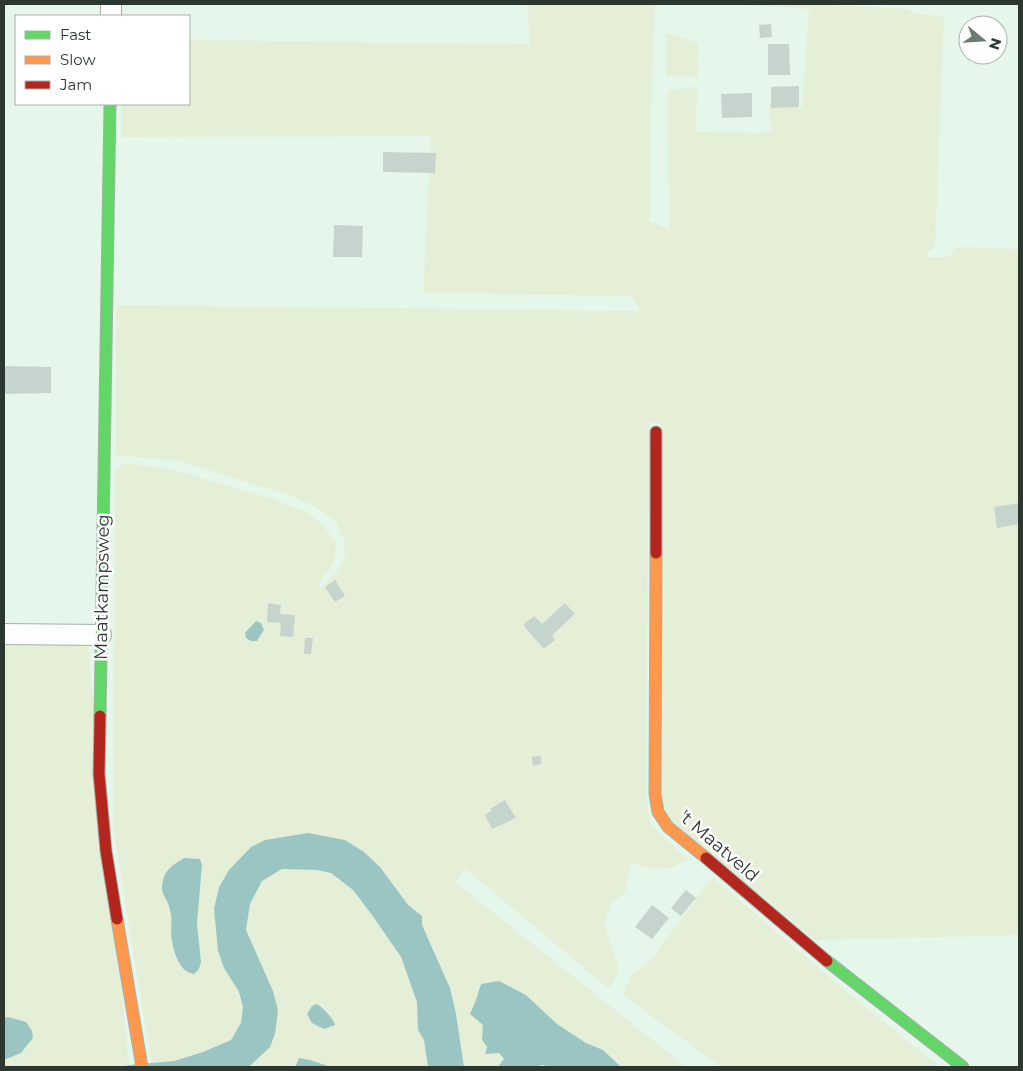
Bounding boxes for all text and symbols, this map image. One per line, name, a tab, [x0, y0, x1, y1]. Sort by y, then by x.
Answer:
legend	[15, 15, 190, 105]
north arrow	[958, 15, 1008, 65]
text: Fast	[60, 25, 91, 44]
text: N	[985, 36, 1006, 52]
text: Slow	[60, 50, 96, 69]
text: Jam	[59, 75, 92, 94]
street label: Maatkampsweg	[90, 514, 114, 660]
street label: 't Maatveld	[675, 805, 763, 887]

